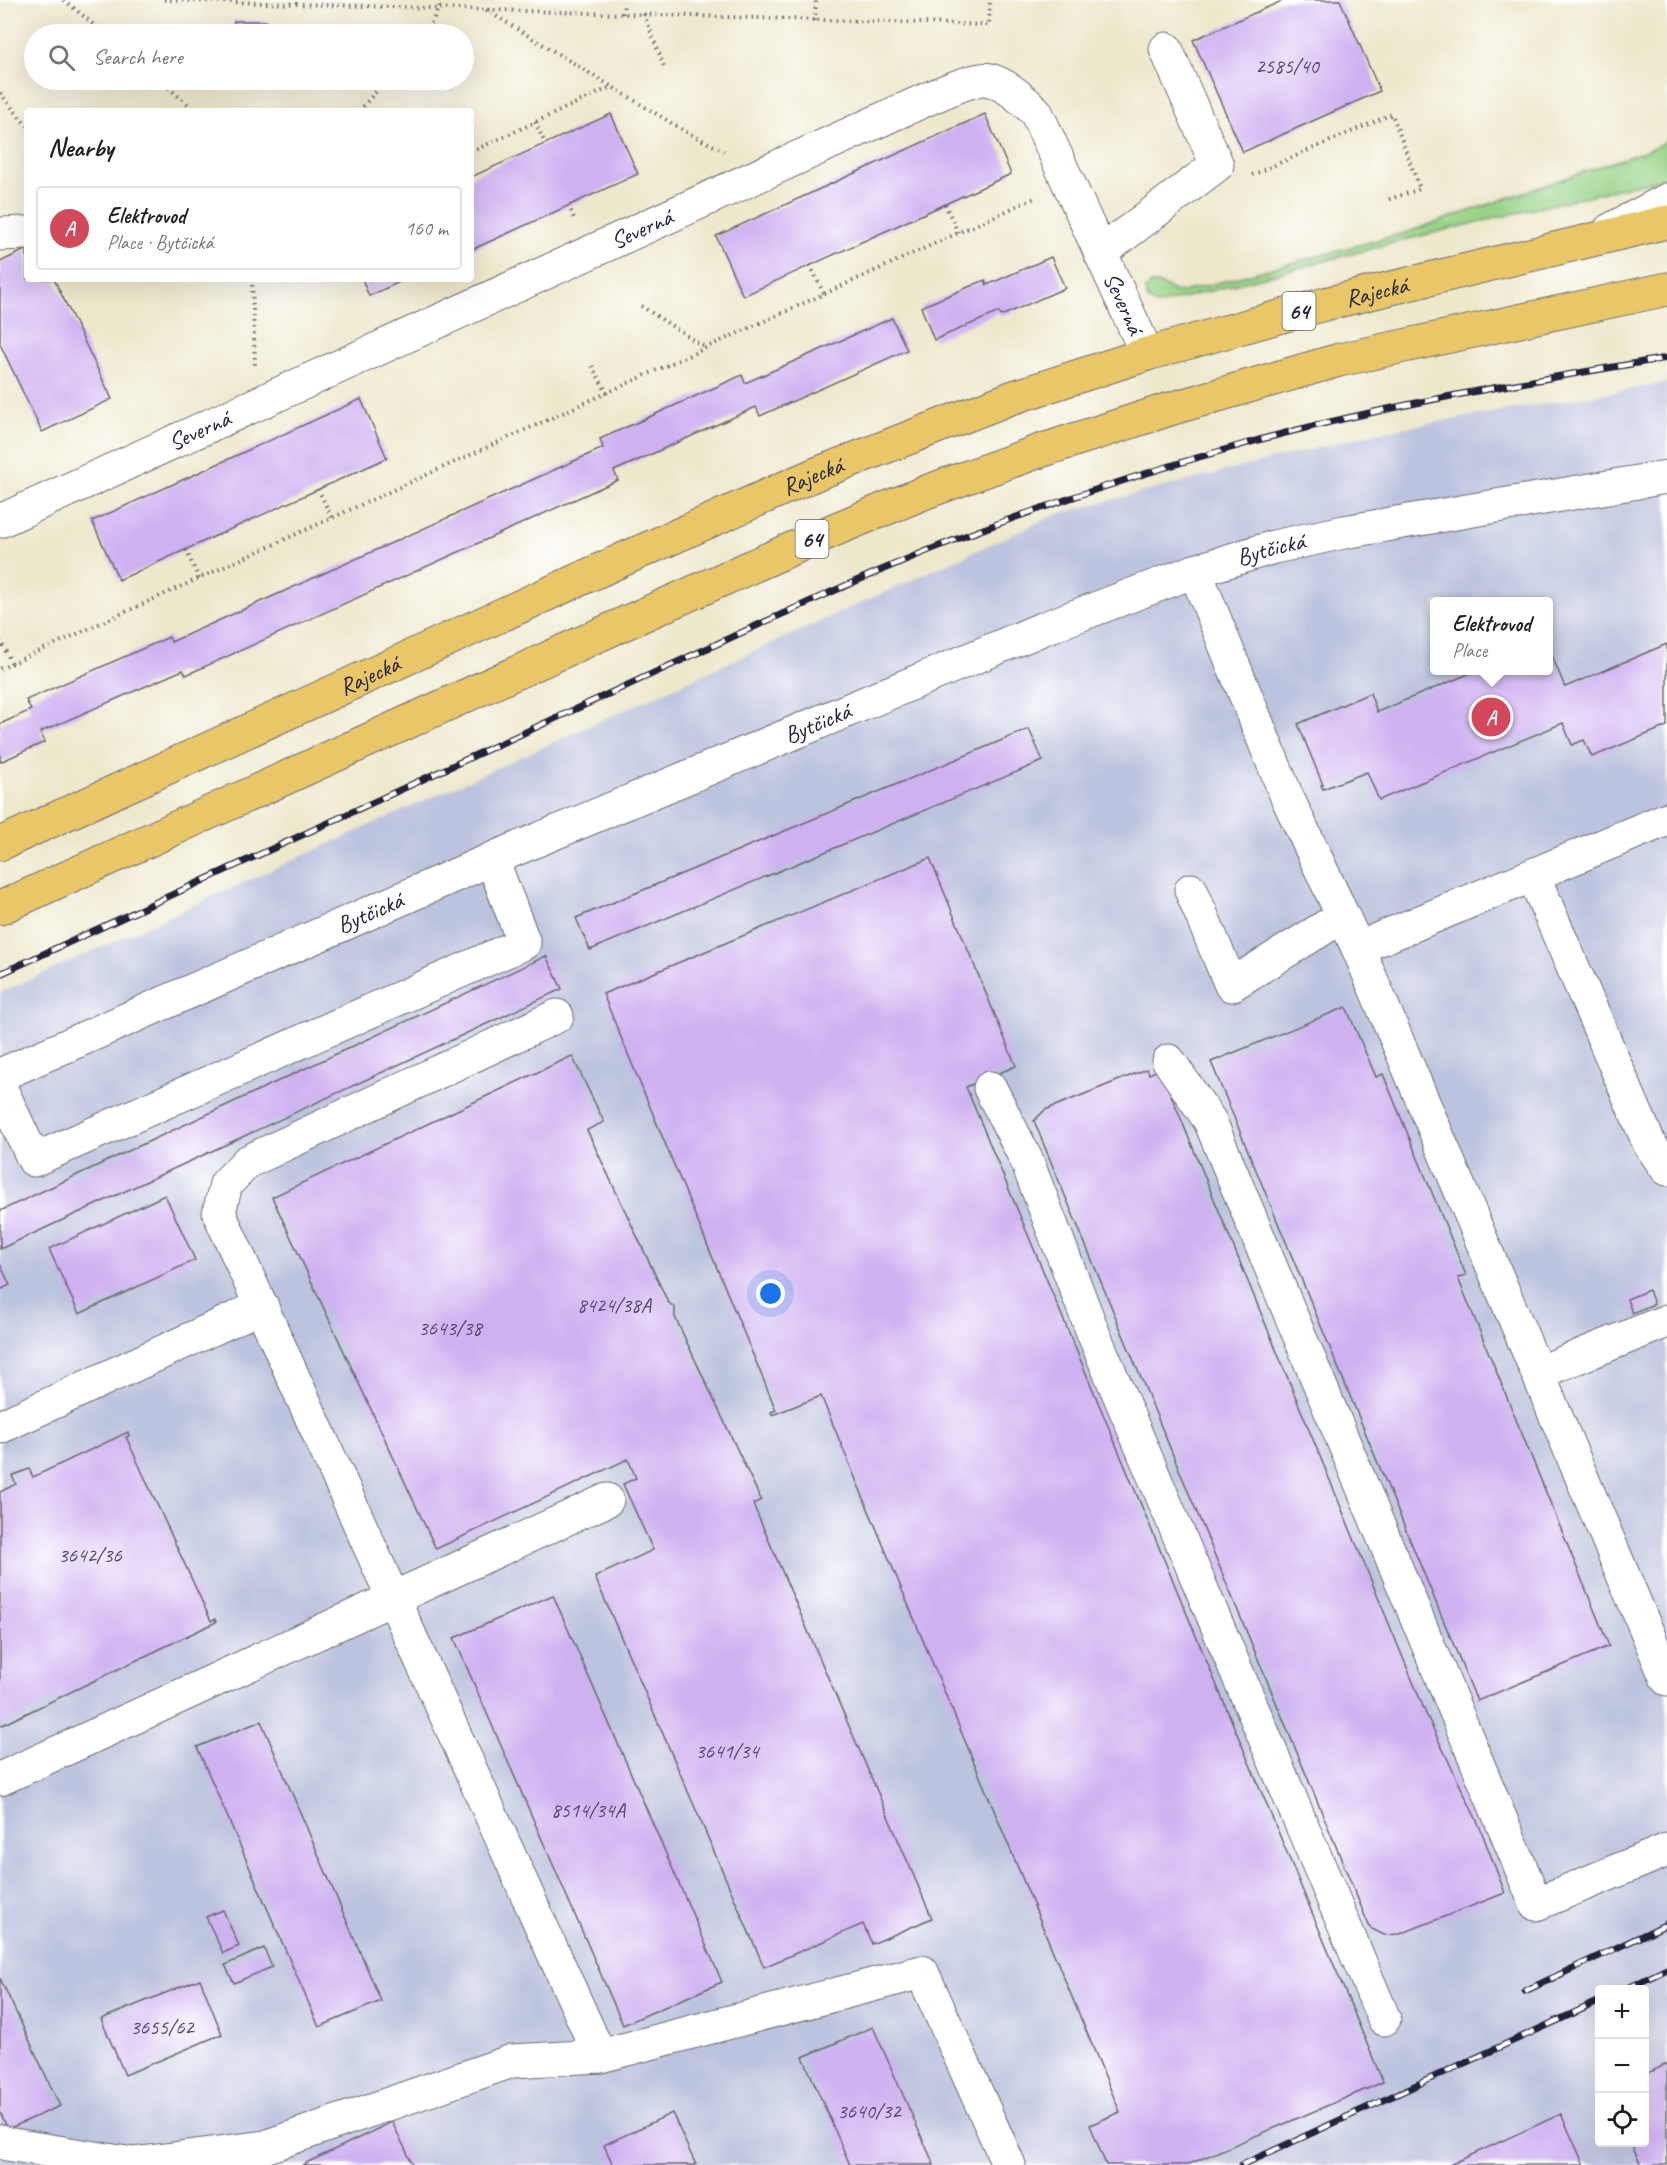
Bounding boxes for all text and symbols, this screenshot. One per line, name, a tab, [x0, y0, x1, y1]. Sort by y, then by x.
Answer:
search box	[24, 24, 474, 90]
icon: search	[45, 41, 78, 74]
text: Search here	[93, 43, 183, 71]
house number: 2585/40	[1255, 53, 1320, 79]
text: Nearby	[48, 131, 113, 164]
street label: Severná	[606, 201, 680, 256]
text: Elektrovod	[107, 202, 186, 230]
text: A	[64, 216, 75, 241]
text: 160 m	[405, 216, 448, 241]
text: Place · Bytčická	[107, 230, 213, 255]
street label: Severná	[1097, 268, 1152, 341]
street label: Rajecká	[1342, 269, 1413, 314]
road number: 64	[1282, 292, 1316, 330]
street label: Severná	[164, 402, 237, 457]
street label: Rajecká	[777, 449, 850, 502]
road number: 64	[796, 520, 828, 558]
street label: Bytčická	[1233, 525, 1310, 573]
popup	[1430, 597, 1553, 675]
text: Elektrovod	[1452, 610, 1531, 638]
text: Place	[1452, 638, 1487, 663]
street label: Rajecká	[334, 647, 407, 702]
pin: A	[1472, 694, 1510, 740]
street label: Bytčická	[780, 695, 858, 750]
street label: Bytčická	[332, 884, 410, 940]
your location	[756, 1279, 785, 1308]
house number: 8424/38A	[577, 1292, 653, 1318]
house number: 3643/38	[418, 1315, 484, 1341]
house number: 3642/36	[58, 1542, 122, 1568]
house number: 3641/34	[695, 1738, 761, 1764]
house number: 8514/34A	[551, 1797, 627, 1823]
map controls	[1595, 1985, 1649, 2147]
button: +	[1595, 1985, 1649, 2039]
house number: 3655/62	[130, 2014, 195, 2040]
button: −	[1595, 2039, 1649, 2093]
button: locate	[1595, 2093, 1649, 2147]
house number: 3640/32	[837, 2098, 902, 2124]

